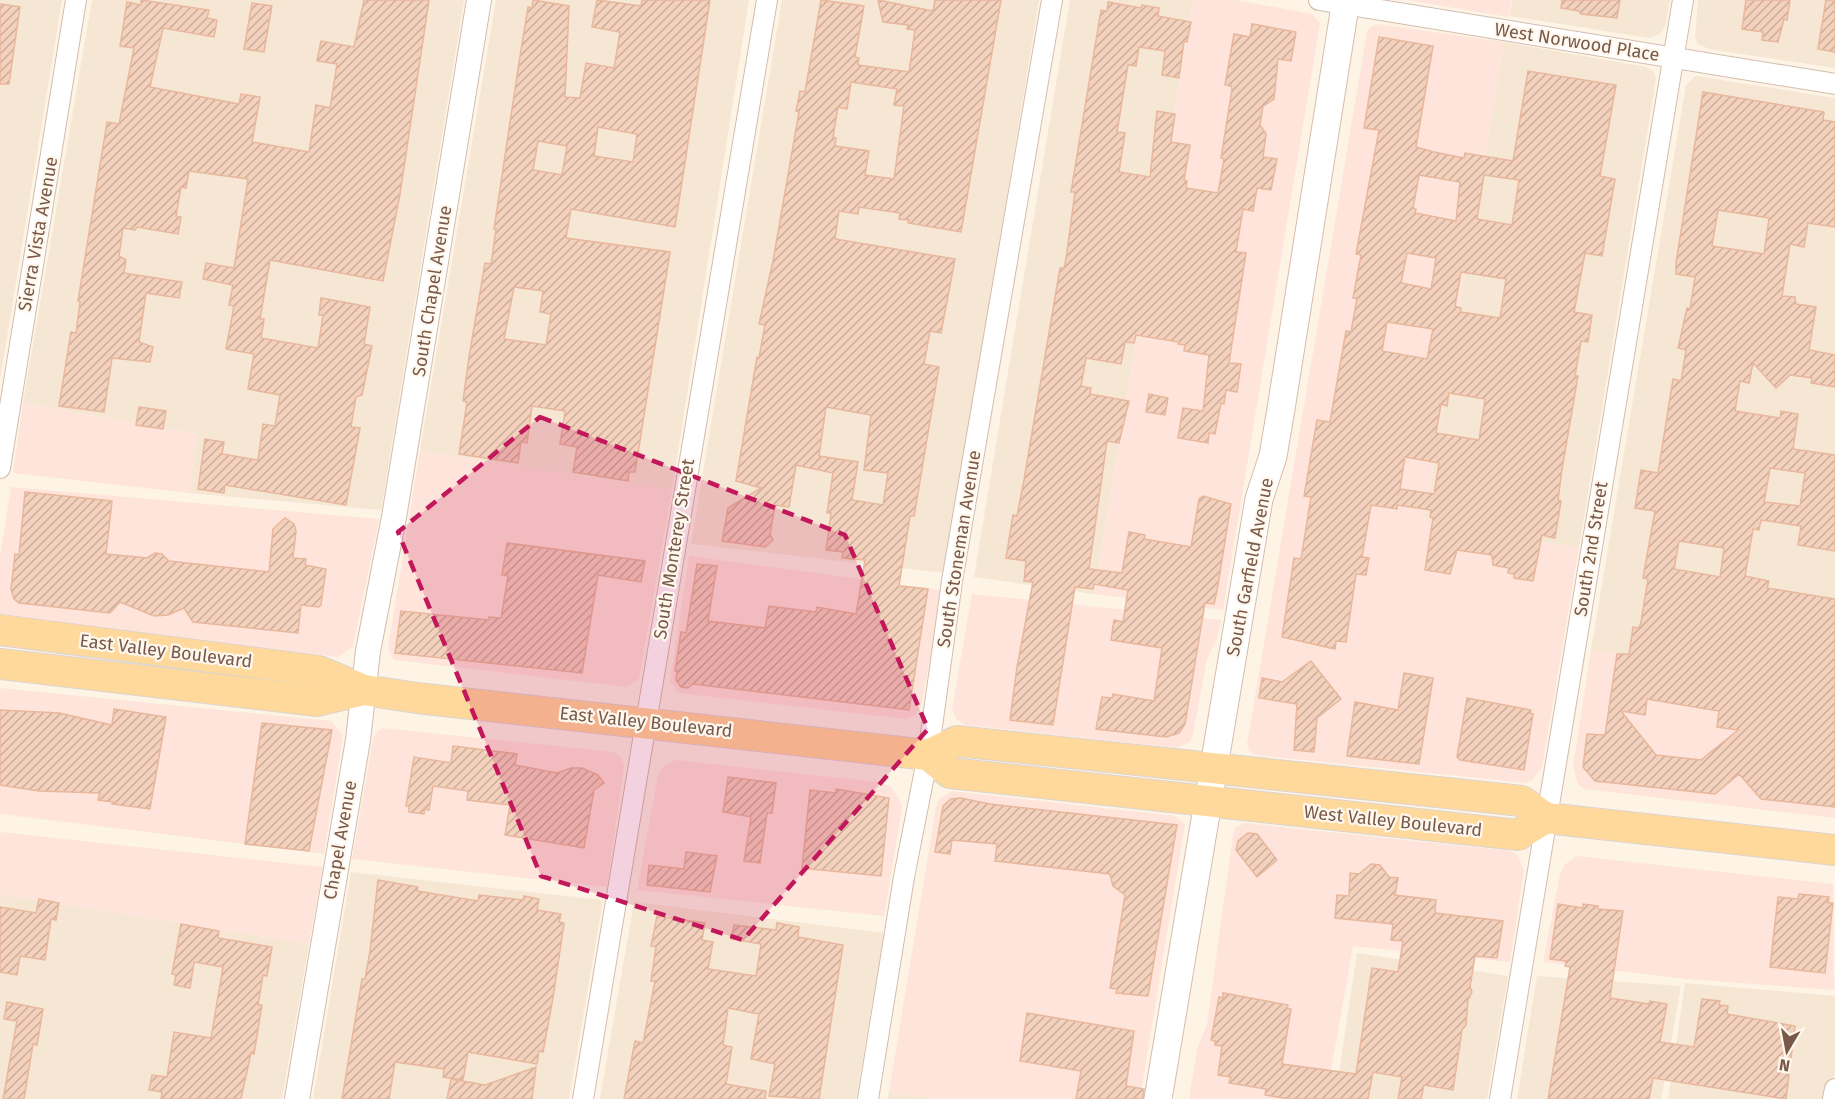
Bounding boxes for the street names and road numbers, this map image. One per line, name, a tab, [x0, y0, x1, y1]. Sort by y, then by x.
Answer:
street label: West Norwood Place	[1493, 18, 1661, 66]
street label: Sierra Vista Avenue	[14, 155, 62, 313]
street label: South Chapel Avenue	[408, 204, 456, 378]
street label: South Stoneman Avenue	[933, 449, 985, 649]
street label: South Monterey Street	[649, 457, 699, 641]
street label: South Garfield Avenue	[1222, 476, 1278, 658]
street label: South 2nd Street	[1569, 479, 1613, 618]
street label: East Valley Boulevard	[78, 629, 254, 673]
street label: East Valley Boulevard	[558, 702, 734, 742]
street label: Chapel Avenue	[319, 779, 361, 901]
street label: West Valley Boulevard	[1303, 801, 1483, 841]

